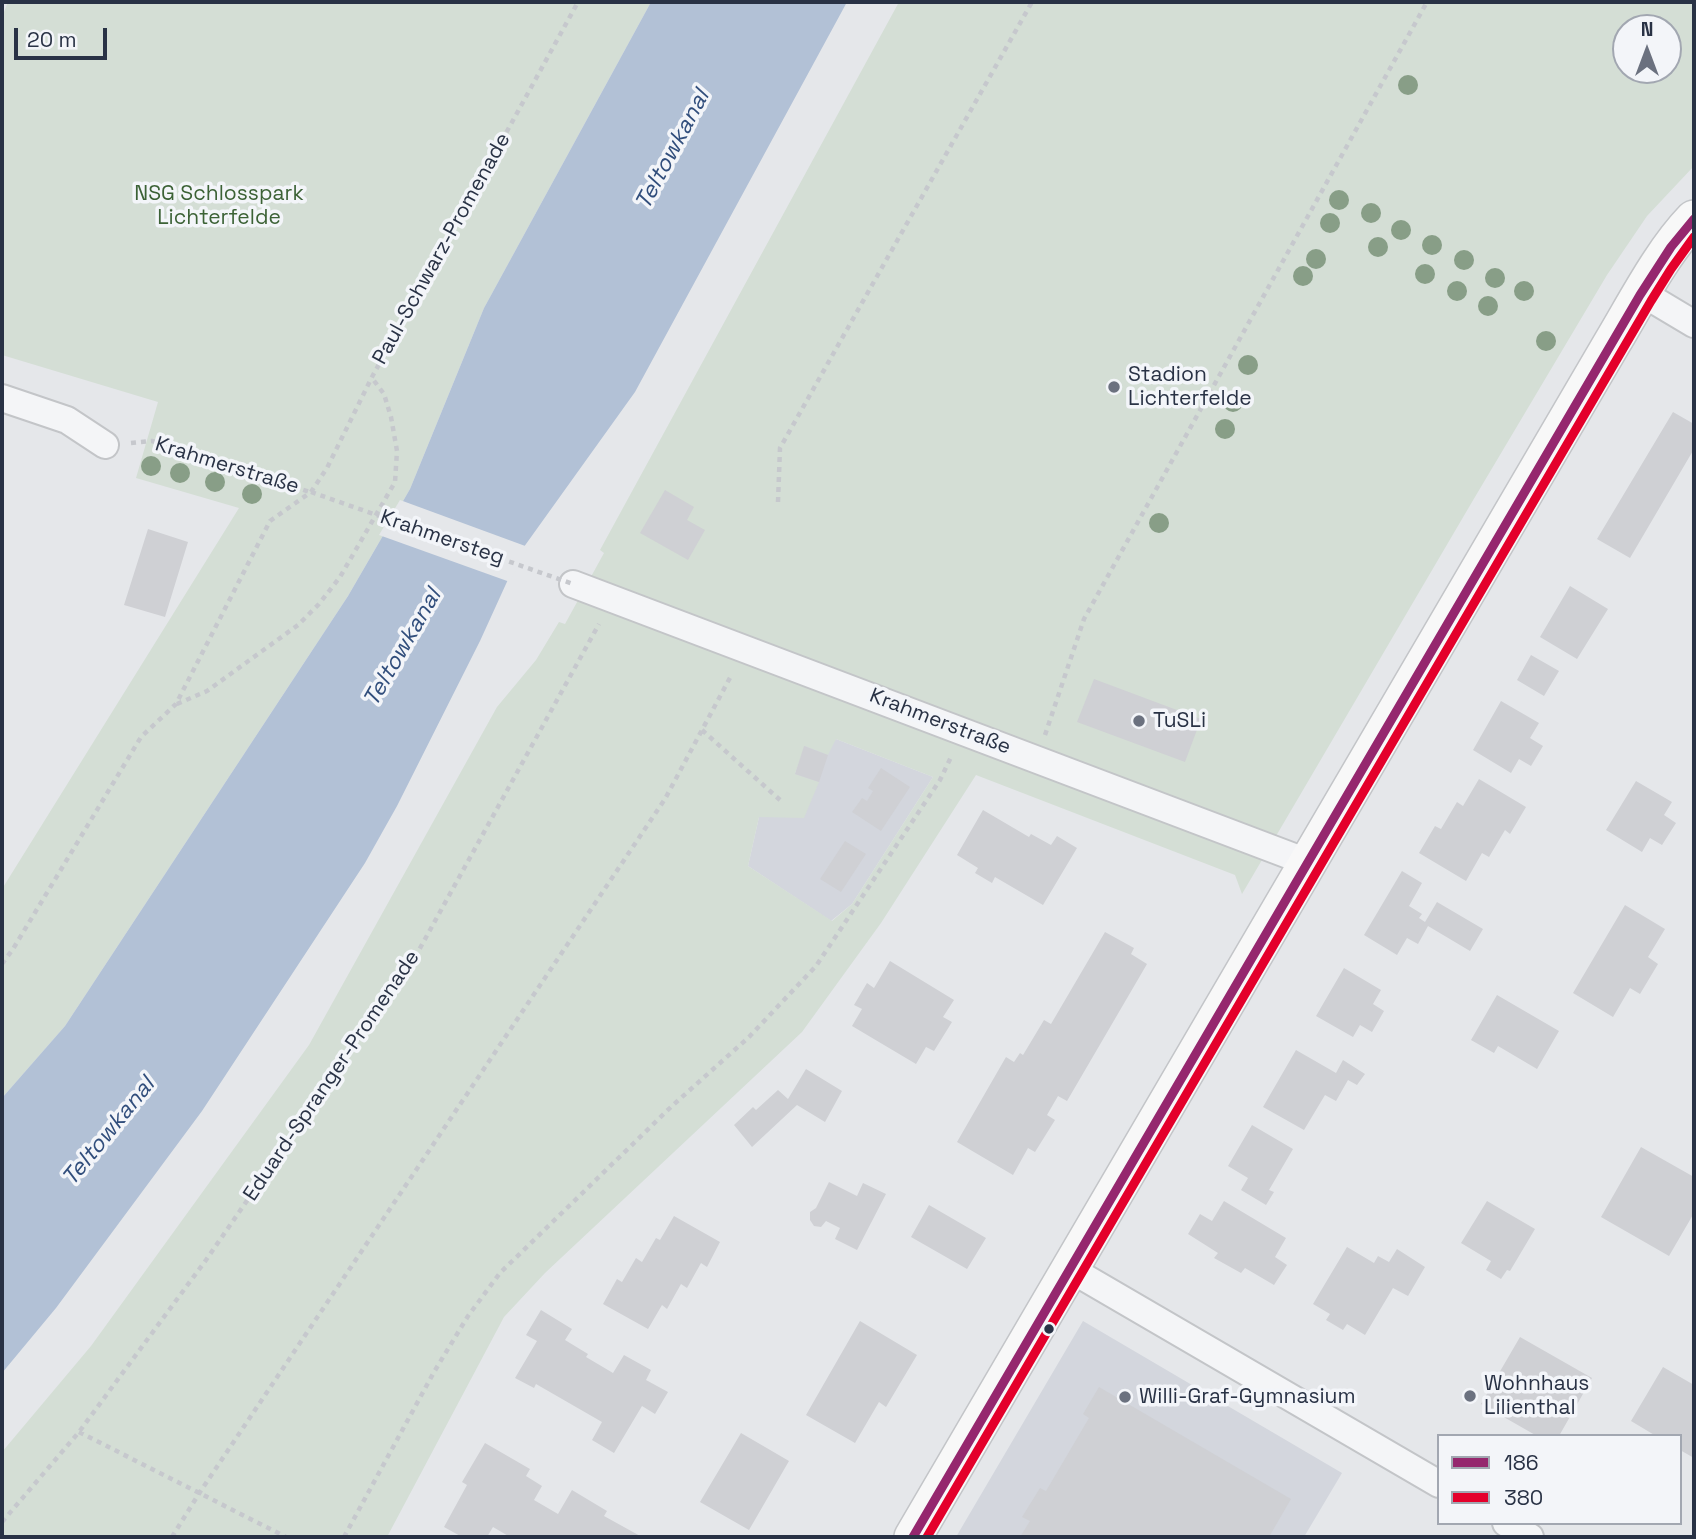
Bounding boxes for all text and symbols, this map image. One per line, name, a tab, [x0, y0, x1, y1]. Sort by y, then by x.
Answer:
scale bar	[18, 14, 110, 58]
north arrow	[1612, 14, 1682, 84]
text: N	[1641, 17, 1653, 42]
text: 20 m	[27, 26, 77, 53]
water label: Teltowkanal	[630, 86, 716, 214]
street label: Paul-Schwarz-Promenade	[368, 129, 516, 369]
park label: NSG Schlosspark Lichterfelde	[134, 181, 304, 231]
place label: Stadion Lichterfelde	[1128, 362, 1252, 412]
marker: Stadion Lichterfelde	[1106, 379, 1122, 395]
street label: Krahmerstraße	[152, 432, 302, 500]
street label: Krahmersteg	[377, 505, 507, 571]
water label: Teltowkanal	[358, 584, 448, 712]
street label: Krahmerstraße	[866, 683, 1014, 761]
place label: TuSLi	[1153, 708, 1206, 734]
marker: TuSLi	[1131, 713, 1147, 729]
street label: Eduard-Spranger-Promenade	[239, 946, 425, 1206]
water label: Teltowkanal	[57, 1072, 161, 1192]
unlabelled marker	[1042, 1322, 1056, 1336]
place label: Wohnhaus Lilienthal	[1484, 1371, 1589, 1421]
place label: Willi-Graf-Gymnasium	[1139, 1384, 1356, 1410]
marker: Wohnhaus Lilienthal	[1462, 1388, 1478, 1404]
marker: Willi-Graf-Gymnasium	[1117, 1389, 1133, 1405]
legend	[1437, 1434, 1682, 1525]
text: 186	[1504, 1449, 1539, 1476]
text: 380	[1504, 1484, 1543, 1511]

